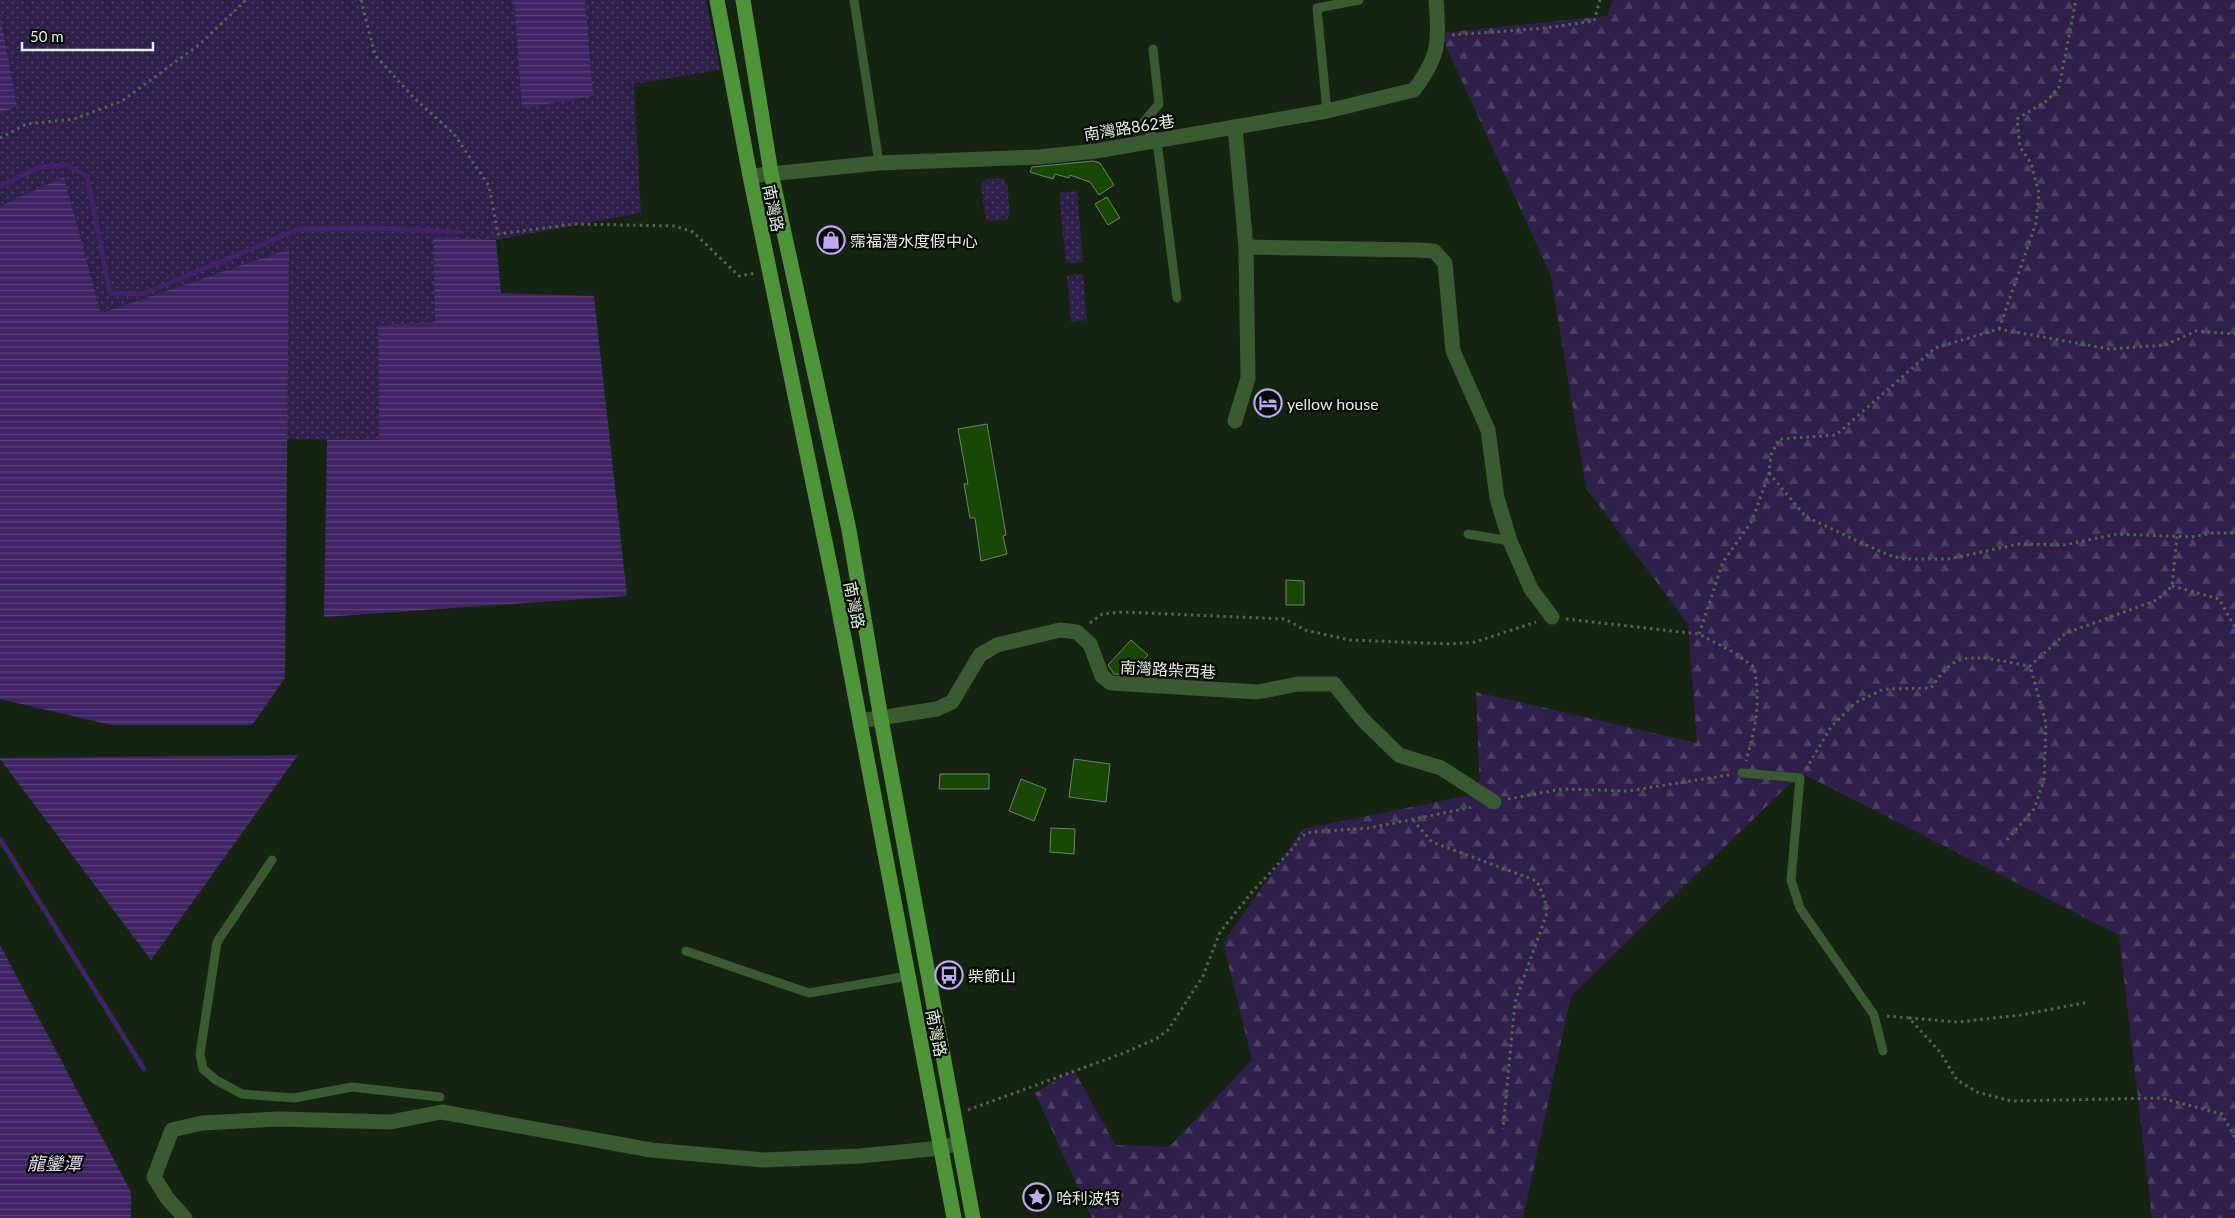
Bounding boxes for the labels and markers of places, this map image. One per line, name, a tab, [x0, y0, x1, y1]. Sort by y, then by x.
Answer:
shop icon: 霈福潛水度假中心	[816, 225, 846, 255]
place label: 霈福潛水度假中心	[850, 231, 978, 250]
hotel icon: yellow house	[1253, 388, 1283, 418]
place label: yellow house	[1287, 394, 1379, 413]
bus stop icon: 柴節山	[934, 960, 964, 990]
place label: 柴節山	[968, 966, 1016, 985]
place icon: 哈利波特	[1022, 1182, 1052, 1212]
place label: 哈利波特	[1056, 1188, 1120, 1207]

